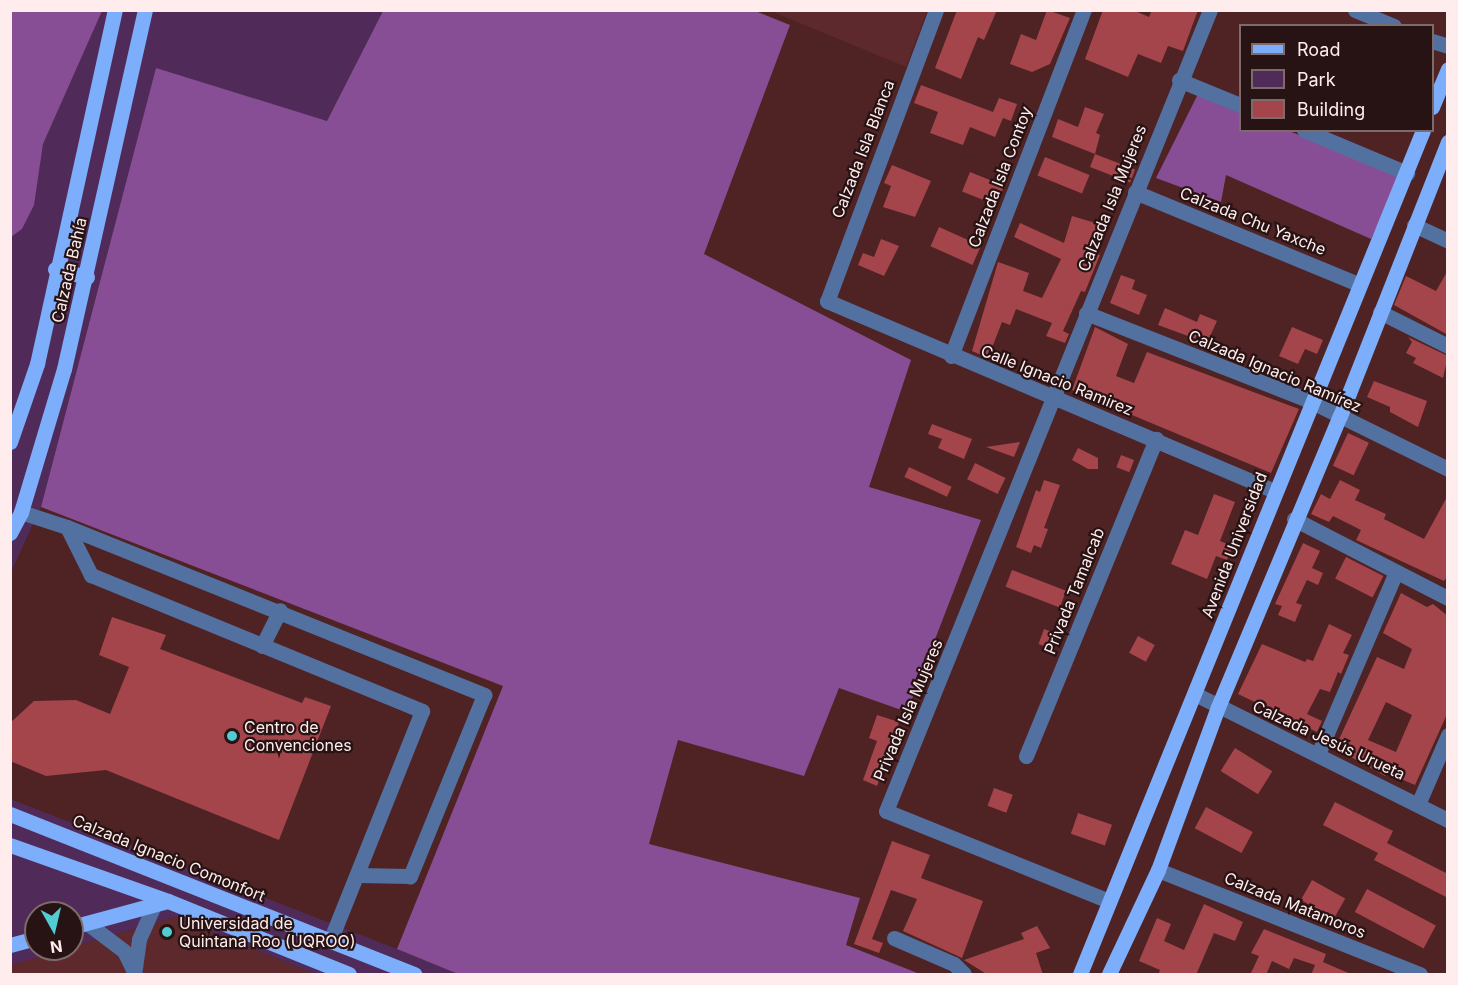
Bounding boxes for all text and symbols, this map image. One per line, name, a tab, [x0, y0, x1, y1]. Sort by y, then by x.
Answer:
legend	[1239, 24, 1434, 132]
text: Road	[1297, 39, 1340, 60]
text: Park	[1297, 69, 1336, 90]
street label: Calzada Isla Blanca	[828, 77, 898, 221]
text: Building	[1297, 99, 1365, 120]
street label: Calzada Isla Contoy	[964, 104, 1036, 250]
street label: Calzada Isla Mujeres	[1074, 122, 1150, 274]
street label: Calzada Chu Yaxche	[1177, 183, 1329, 259]
street label: Calzada Bahía	[48, 216, 90, 324]
street label: Calzada Ignacio Ramírez	[1186, 326, 1364, 416]
street label: Calle Ignacio Ramirez	[978, 341, 1136, 419]
street label: Avenida Universidad	[1197, 469, 1271, 621]
street label: Privada Tamalcab	[1040, 525, 1108, 657]
street label: Privada Isla Mujeres	[869, 636, 947, 784]
street label: Calzada Jesús Urueta	[1250, 696, 1408, 784]
place label: Centro de Convenciones	[244, 717, 352, 755]
marker: Centro de Convenciones	[225, 729, 239, 743]
street label: Calzada Ignacio Comonfort	[70, 810, 268, 906]
street label: Calzada Matamoros	[1221, 868, 1369, 942]
north arrow	[24, 901, 84, 961]
place label: Universidad de Quintana Roo (UQROO)	[179, 913, 356, 951]
marker: Universidad de Quintana Roo (UQROO)	[160, 925, 174, 939]
text: N	[49, 936, 64, 958]

